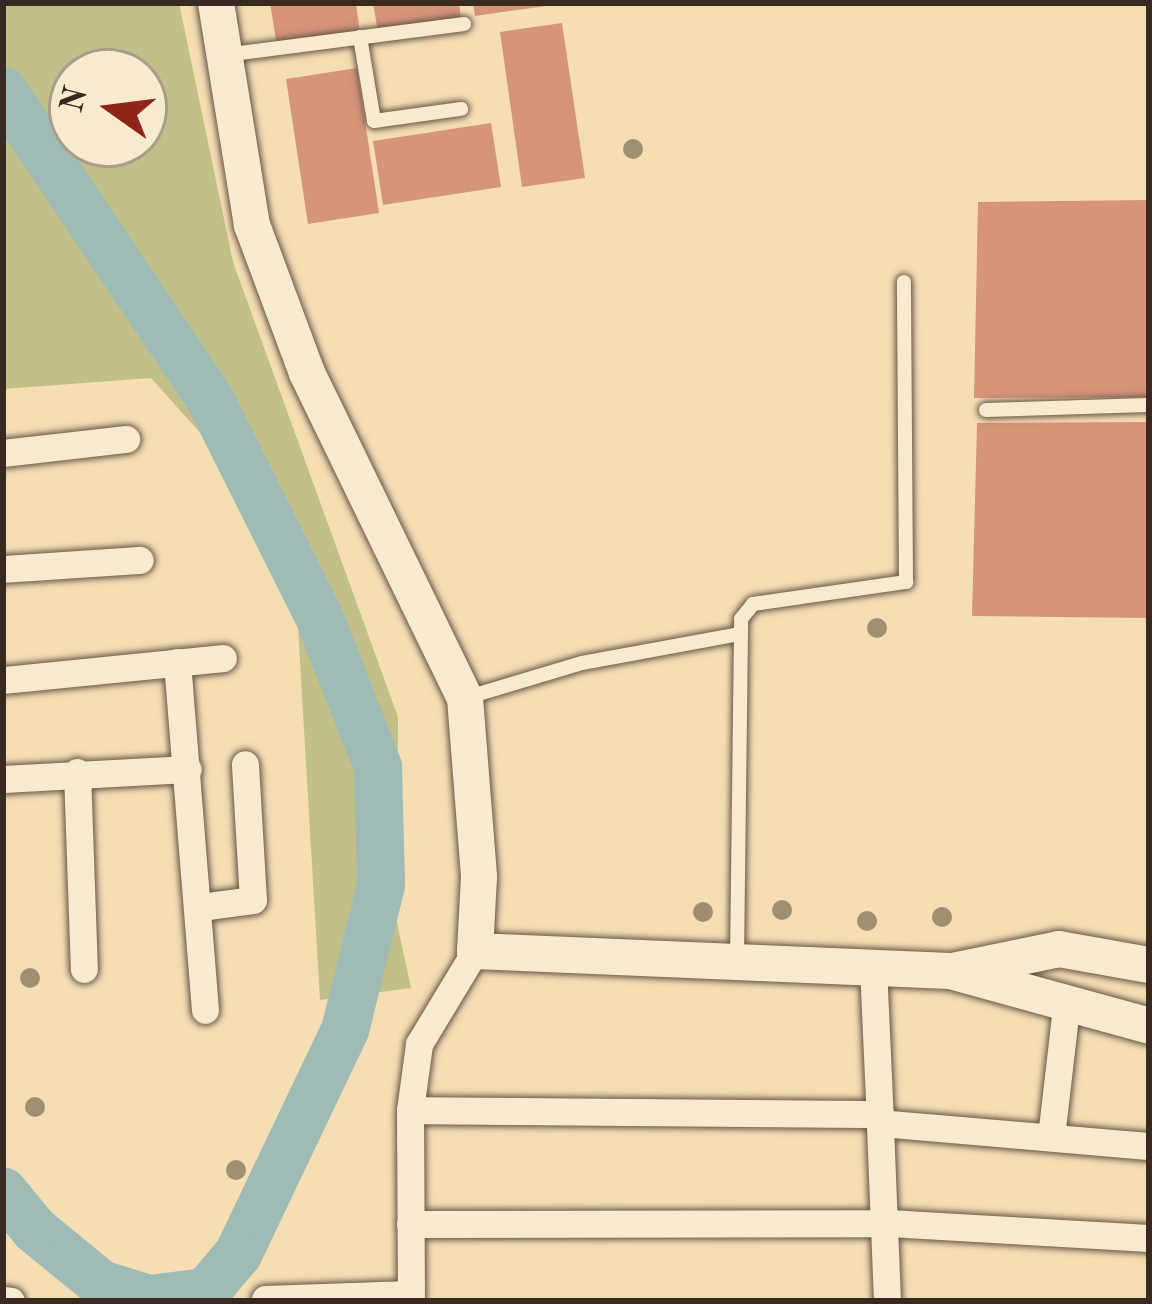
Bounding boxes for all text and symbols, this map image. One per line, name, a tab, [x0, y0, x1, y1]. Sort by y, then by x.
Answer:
north arrow	[48, 48, 168, 168]
text: N	[56, 84, 95, 116]

